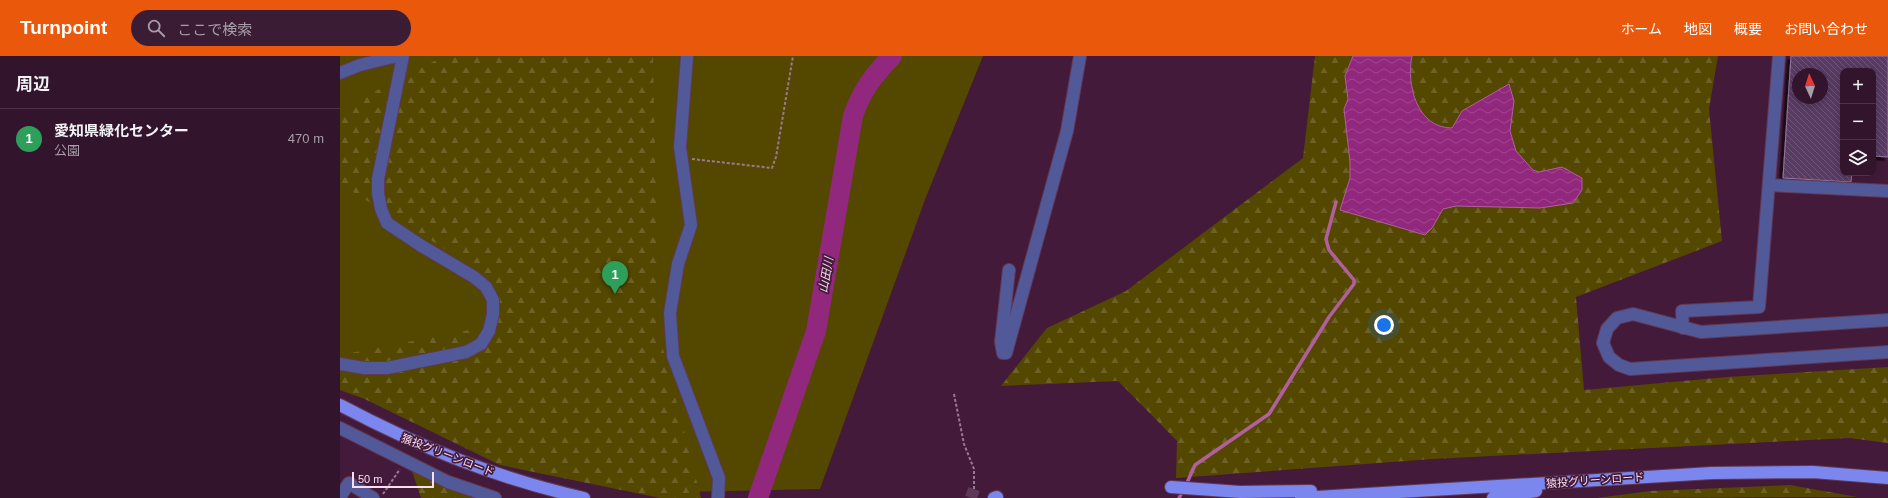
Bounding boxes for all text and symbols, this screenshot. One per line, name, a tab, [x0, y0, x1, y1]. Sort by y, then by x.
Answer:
search box	[131, 10, 411, 46]
text: Turnpoint	[20, 17, 107, 38]
icon: search	[145, 17, 167, 39]
text: ここで検索	[177, 21, 252, 38]
text: ホーム	[1620, 21, 1662, 37]
text: 地図	[1684, 21, 1712, 37]
text: 概要	[1734, 21, 1762, 37]
text: お問い合わせ	[1784, 21, 1868, 37]
north arrow	[1792, 68, 1828, 104]
map controls	[1840, 68, 1876, 176]
button: +	[1840, 68, 1876, 104]
text: 周辺	[16, 75, 50, 94]
button: −	[1840, 104, 1876, 140]
text: 愛知県緑化センター	[54, 122, 189, 139]
text: 1	[25, 131, 33, 146]
text: 470 m	[288, 131, 324, 146]
button: layers	[1840, 140, 1876, 176]
text: 公園	[54, 143, 80, 158]
water label: 山田川	[816, 254, 836, 294]
pin: 1	[602, 261, 628, 294]
your location	[1374, 315, 1394, 335]
street label: 猿投グリーンロード	[400, 432, 496, 478]
scale bar	[352, 470, 434, 489]
street label: 猿投グリーンロード	[1545, 471, 1645, 489]
text: 50 m	[358, 473, 382, 485]

